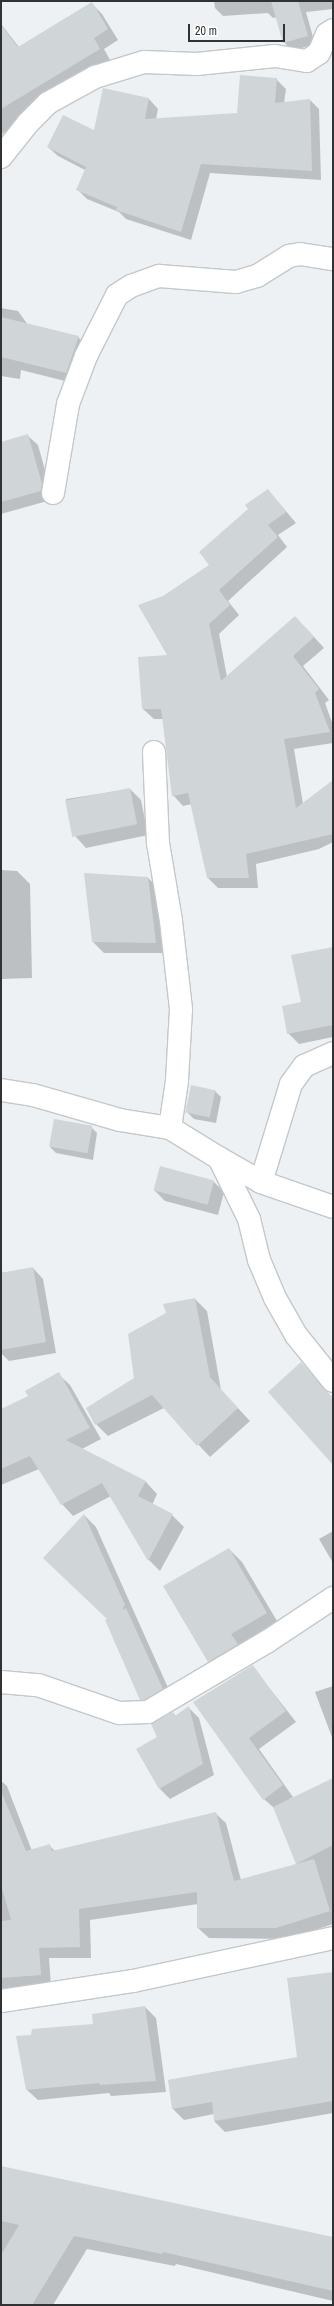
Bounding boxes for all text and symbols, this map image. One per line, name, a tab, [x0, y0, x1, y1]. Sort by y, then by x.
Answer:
scale bar	[190, 16, 287, 42]
text: 20 m	[195, 23, 217, 39]

